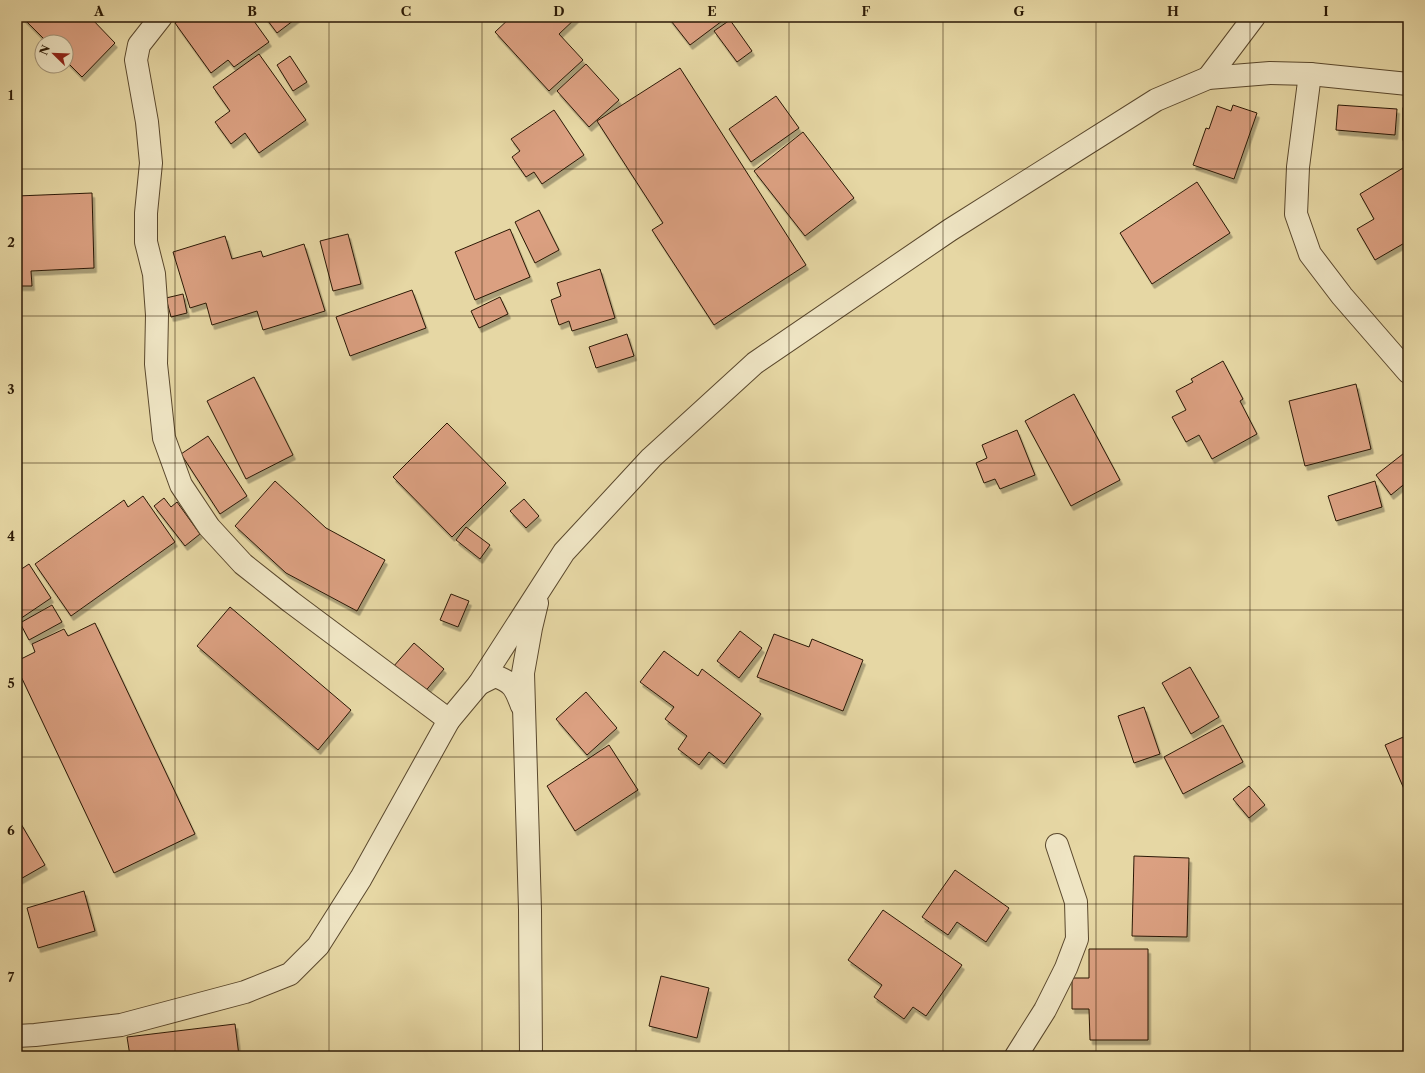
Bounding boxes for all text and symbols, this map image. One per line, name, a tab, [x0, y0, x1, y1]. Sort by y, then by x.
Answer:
text: A	[93, 3, 105, 19]
text: B	[247, 3, 257, 19]
text: C	[401, 3, 411, 19]
text: D	[553, 3, 565, 19]
text: E	[707, 3, 717, 19]
text: F	[862, 3, 871, 19]
text: G	[1013, 3, 1025, 19]
text: H	[1167, 3, 1179, 19]
text: I	[1323, 3, 1329, 19]
north arrow	[34, 34, 74, 74]
text: N	[36, 43, 53, 57]
text: 1	[8, 87, 14, 103]
text: 2	[7, 234, 15, 250]
text: 3	[7, 381, 15, 397]
text: 4	[7, 528, 15, 544]
text: 5	[7, 675, 15, 691]
text: 6	[7, 822, 15, 838]
text: 7	[8, 969, 15, 985]

